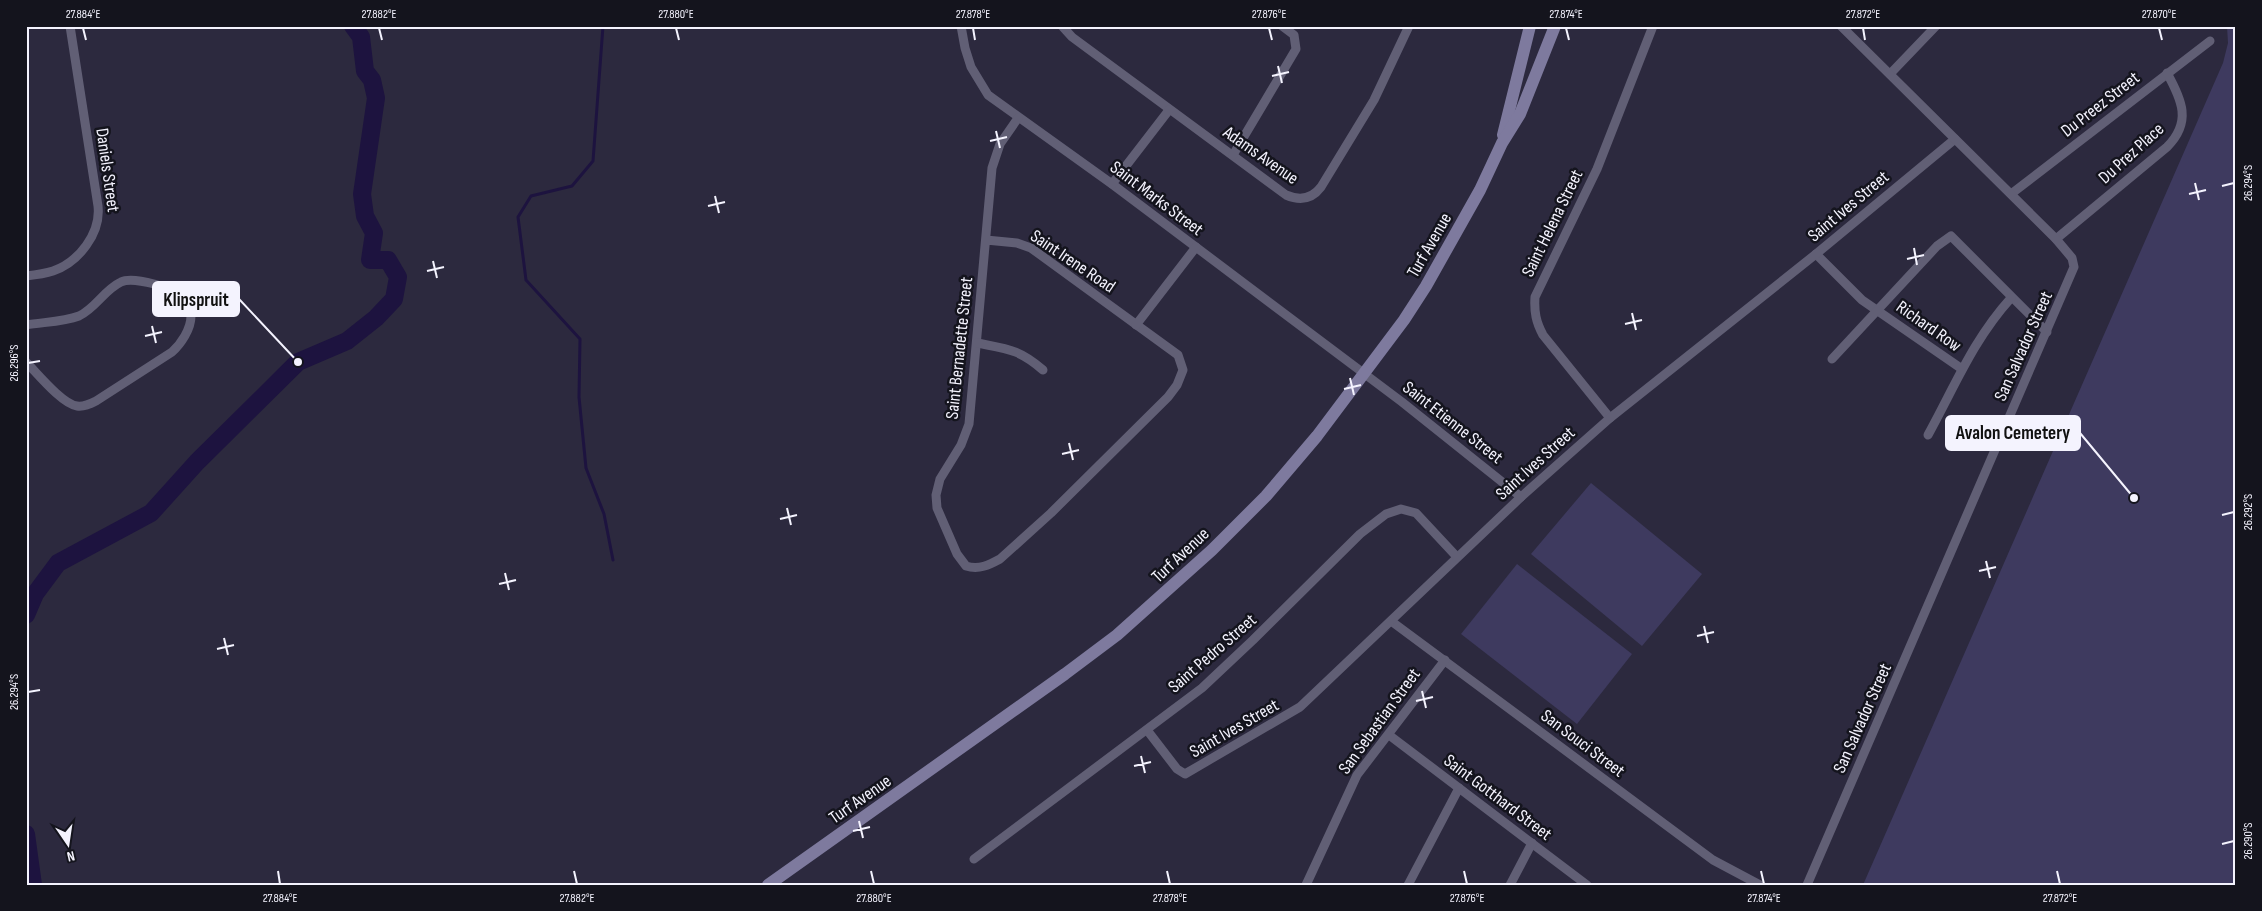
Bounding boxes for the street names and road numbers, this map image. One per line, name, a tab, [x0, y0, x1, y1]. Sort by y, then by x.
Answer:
street label: Du Preez Street	[2057, 67, 2144, 141]
street label: Du Prez Place	[2094, 119, 2168, 188]
street label: Adams Avenue	[1218, 121, 1302, 189]
street label: Daniels Street	[91, 127, 124, 214]
street label: Saint Marks Street	[1106, 157, 1208, 240]
street label: Saint Helena Street	[1517, 166, 1588, 280]
street label: Saint Ives Street	[1804, 166, 1893, 246]
street label: Turf Avenue	[1403, 209, 1456, 281]
street label: Saint Irene Road	[1026, 225, 1119, 297]
street label: Saint Bernadette Street	[942, 275, 977, 420]
street label: San Salvador Street	[1990, 288, 2057, 404]
street label: Richard Row	[1892, 296, 1965, 356]
street label: Saint Etienne Street	[1398, 377, 1507, 468]
street label: Saint Ives Street	[1491, 422, 1580, 504]
street label: Turf Avenue	[1147, 523, 1213, 587]
street label: Saint Pedro Street	[1164, 609, 1261, 697]
street label: San Salvador Street	[1829, 660, 1896, 776]
street label: San Sebastian Street	[1334, 664, 1425, 778]
street label: Saint Ives Street	[1186, 694, 1283, 762]
street label: San Souci Street	[1537, 705, 1629, 782]
street label: Saint Gotthard Street	[1440, 750, 1556, 845]
street label: Turf Avenue	[825, 770, 895, 828]

